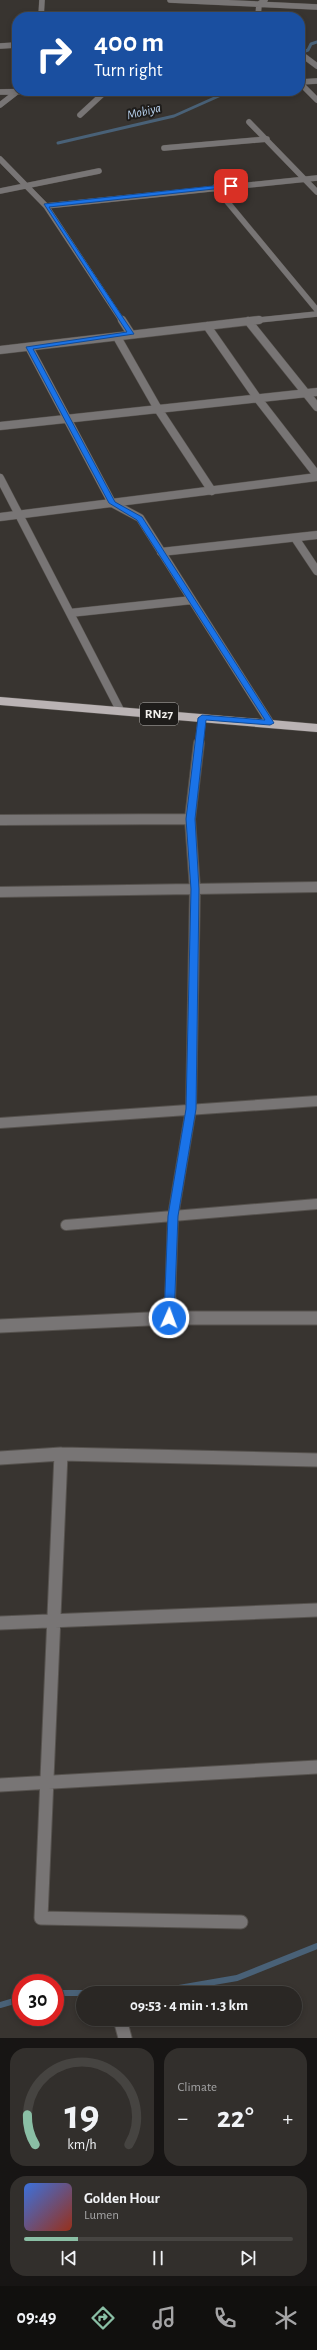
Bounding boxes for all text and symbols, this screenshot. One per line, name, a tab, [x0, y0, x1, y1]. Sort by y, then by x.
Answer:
icon: right	[28, 28, 80, 80]
text: 400 m	[94, 29, 164, 57]
text: Turn right	[94, 62, 163, 80]
water label: Mobiya	[126, 102, 162, 122]
pin	[214, 169, 248, 203]
icon: arrive	[220, 175, 242, 197]
road number: RN27	[140, 703, 178, 725]
position arrow	[148, 1297, 190, 1339]
speed limit sign: 30	[12, 1974, 64, 2026]
text: 09:53 · 4 min · 1.3 km	[130, 1998, 248, 2013]
text: Climate	[178, 2081, 217, 2094]
text: 19	[64, 2095, 99, 2136]
text: 22°	[217, 2103, 254, 2133]
text: −	[178, 2107, 188, 2129]
text: +	[282, 2107, 293, 2129]
text: km/h	[67, 2138, 96, 2152]
text: Golden Hour	[84, 2191, 160, 2206]
text: Lumen	[84, 2209, 119, 2222]
icon: previous	[58, 2247, 80, 2269]
icon: pause	[147, 2247, 169, 2269]
icon: next	[237, 2247, 259, 2269]
icon: directions	[89, 2304, 117, 2332]
icon: music	[150, 2304, 178, 2332]
icon: phone	[211, 2304, 239, 2332]
icon: climate	[272, 2304, 300, 2332]
text: 09:49	[17, 2309, 56, 2327]

